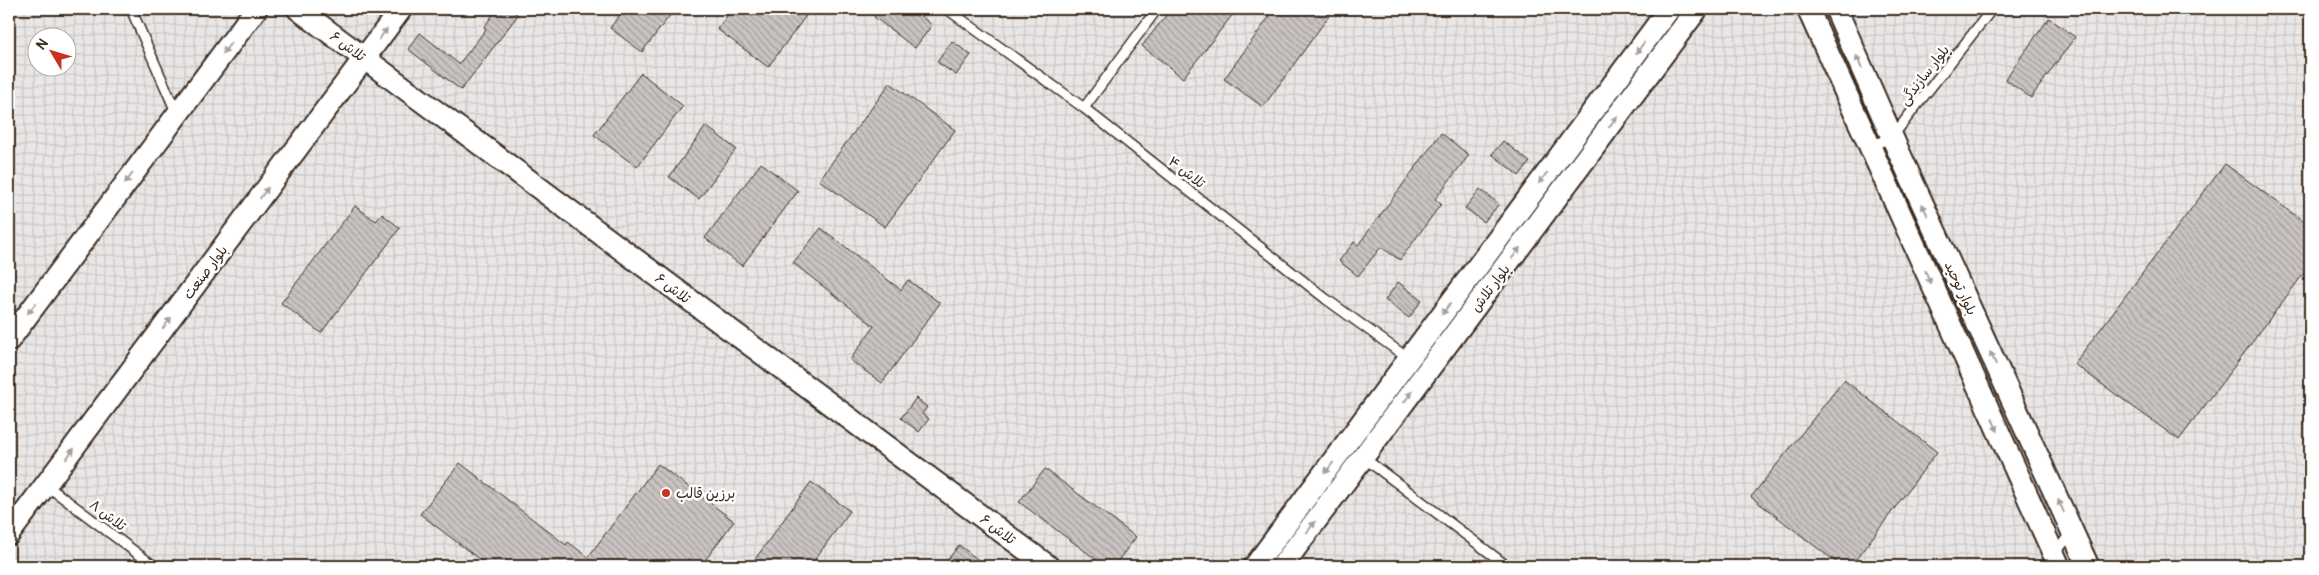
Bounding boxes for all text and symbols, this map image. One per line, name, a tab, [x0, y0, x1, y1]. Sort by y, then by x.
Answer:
one-way arrow	[378, 27, 388, 41]
north arrow	[28, 28, 78, 78]
street label: تلاش ۶	[327, 28, 370, 66]
text: N	[33, 35, 52, 53]
one-way arrow	[221, 41, 232, 54]
one-way arrow	[1635, 41, 1645, 55]
street label: بلوار سازندگی	[1896, 42, 1953, 109]
one-way arrow	[1855, 54, 1863, 69]
one-way arrow	[1608, 115, 1618, 129]
street label: تلاش ۴	[1165, 153, 1209, 193]
one-way arrow	[124, 171, 135, 184]
one-way arrow	[1538, 171, 1548, 185]
one-way arrow	[259, 186, 269, 200]
one-way arrow	[1921, 203, 1930, 218]
street label: بلوار صنعت	[179, 242, 231, 303]
one-way arrow	[1510, 247, 1521, 260]
street label: بلوار توحید	[1941, 258, 1980, 318]
street label: بلوار تلاش	[1467, 261, 1514, 315]
street label: تلاش ۶	[652, 270, 695, 308]
one-way arrow	[1924, 270, 1932, 284]
one-way arrow	[27, 301, 37, 315]
one-way arrow	[1441, 302, 1451, 316]
one-way arrow	[162, 316, 172, 330]
one-way arrow	[1989, 351, 1997, 365]
one-way arrow	[1403, 390, 1413, 404]
one-way arrow	[1991, 418, 1999, 432]
one-way arrow	[64, 448, 75, 461]
one-way arrow	[1324, 461, 1334, 475]
place label: برزین قالب	[676, 485, 735, 502]
marker: برزین قالب	[660, 487, 672, 499]
street label: تلاش ۸	[86, 496, 130, 535]
one-way arrow	[2056, 499, 2064, 513]
street label: تلاش ۶	[977, 511, 1020, 549]
one-way arrow	[1306, 520, 1316, 534]

